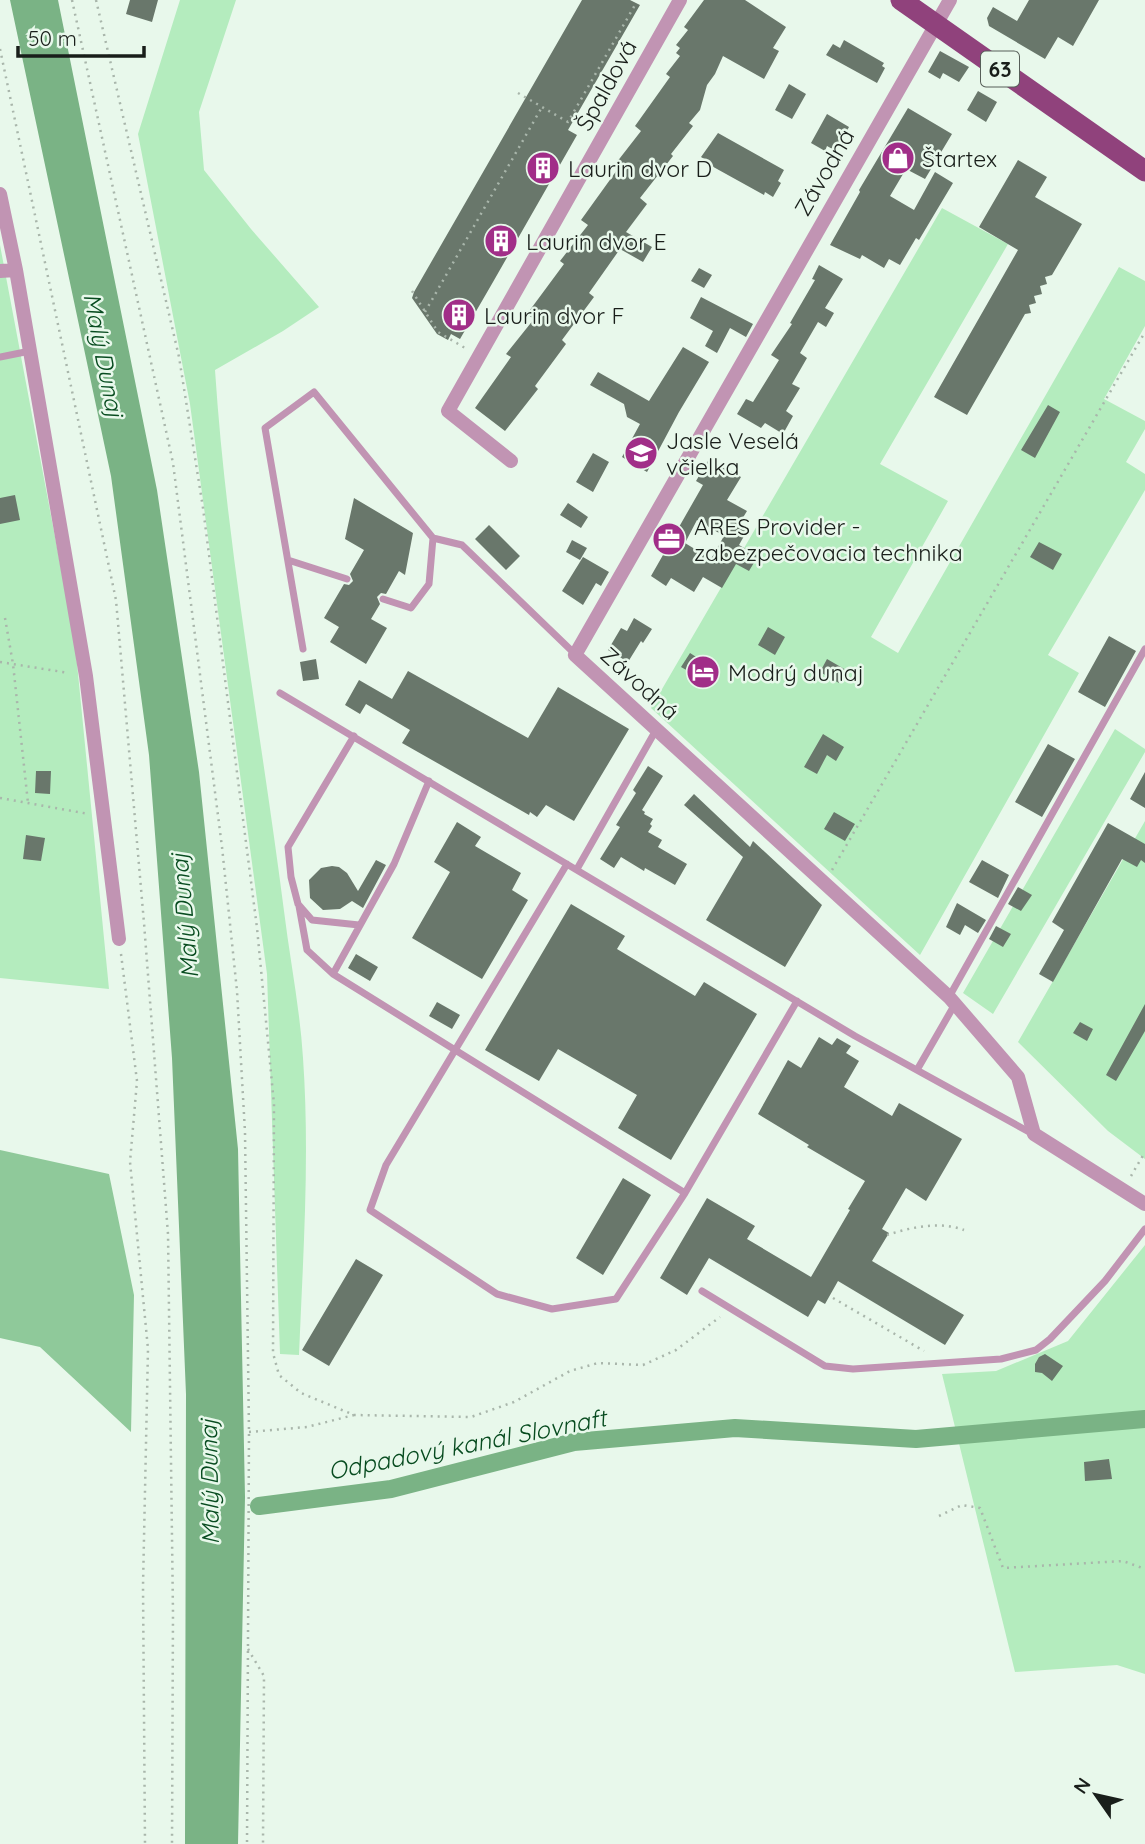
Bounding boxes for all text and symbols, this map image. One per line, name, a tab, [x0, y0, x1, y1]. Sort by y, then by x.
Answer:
scale bar	[18, 14, 144, 58]
text: 50 m	[28, 25, 77, 51]
street label: Špaldová	[569, 34, 643, 136]
road number: 63	[981, 52, 1019, 86]
street label: Závodná	[788, 123, 860, 221]
shop icon: Štartex	[879, 139, 917, 177]
place label: Štartex	[922, 144, 997, 173]
building icon: Laurin dvor D	[524, 149, 562, 187]
place label: Laurin dvor D	[568, 154, 712, 183]
building icon: Laurin dvor E	[482, 222, 520, 260]
place label: Laurin dvor E	[526, 227, 666, 256]
water label: Malý Dunaj	[77, 291, 131, 421]
building icon: Laurin dvor F	[440, 296, 478, 334]
place label: Laurin dvor F	[484, 301, 624, 330]
place label: Jasle Veselá včielka	[666, 426, 799, 481]
school or university icon: Jasle Veselá včielka	[622, 434, 660, 472]
place label: ARES Provider - zabezpečovacia technika	[694, 512, 963, 567]
office icon: ARES Provider - zabezpečovacia technika	[650, 520, 688, 558]
street label: Závodná	[595, 640, 685, 726]
hotel icon: Modrý dunaj	[684, 653, 722, 691]
place label: Modrý dunaj	[728, 658, 864, 687]
water label: Malý Dunaj	[163, 851, 204, 980]
water label: Odpadový kanál Slovnaft	[325, 1402, 612, 1486]
water label: Malý Dunaj	[193, 1417, 225, 1545]
north arrow	[1061, 1760, 1131, 1830]
text: N	[1068, 1773, 1096, 1798]

